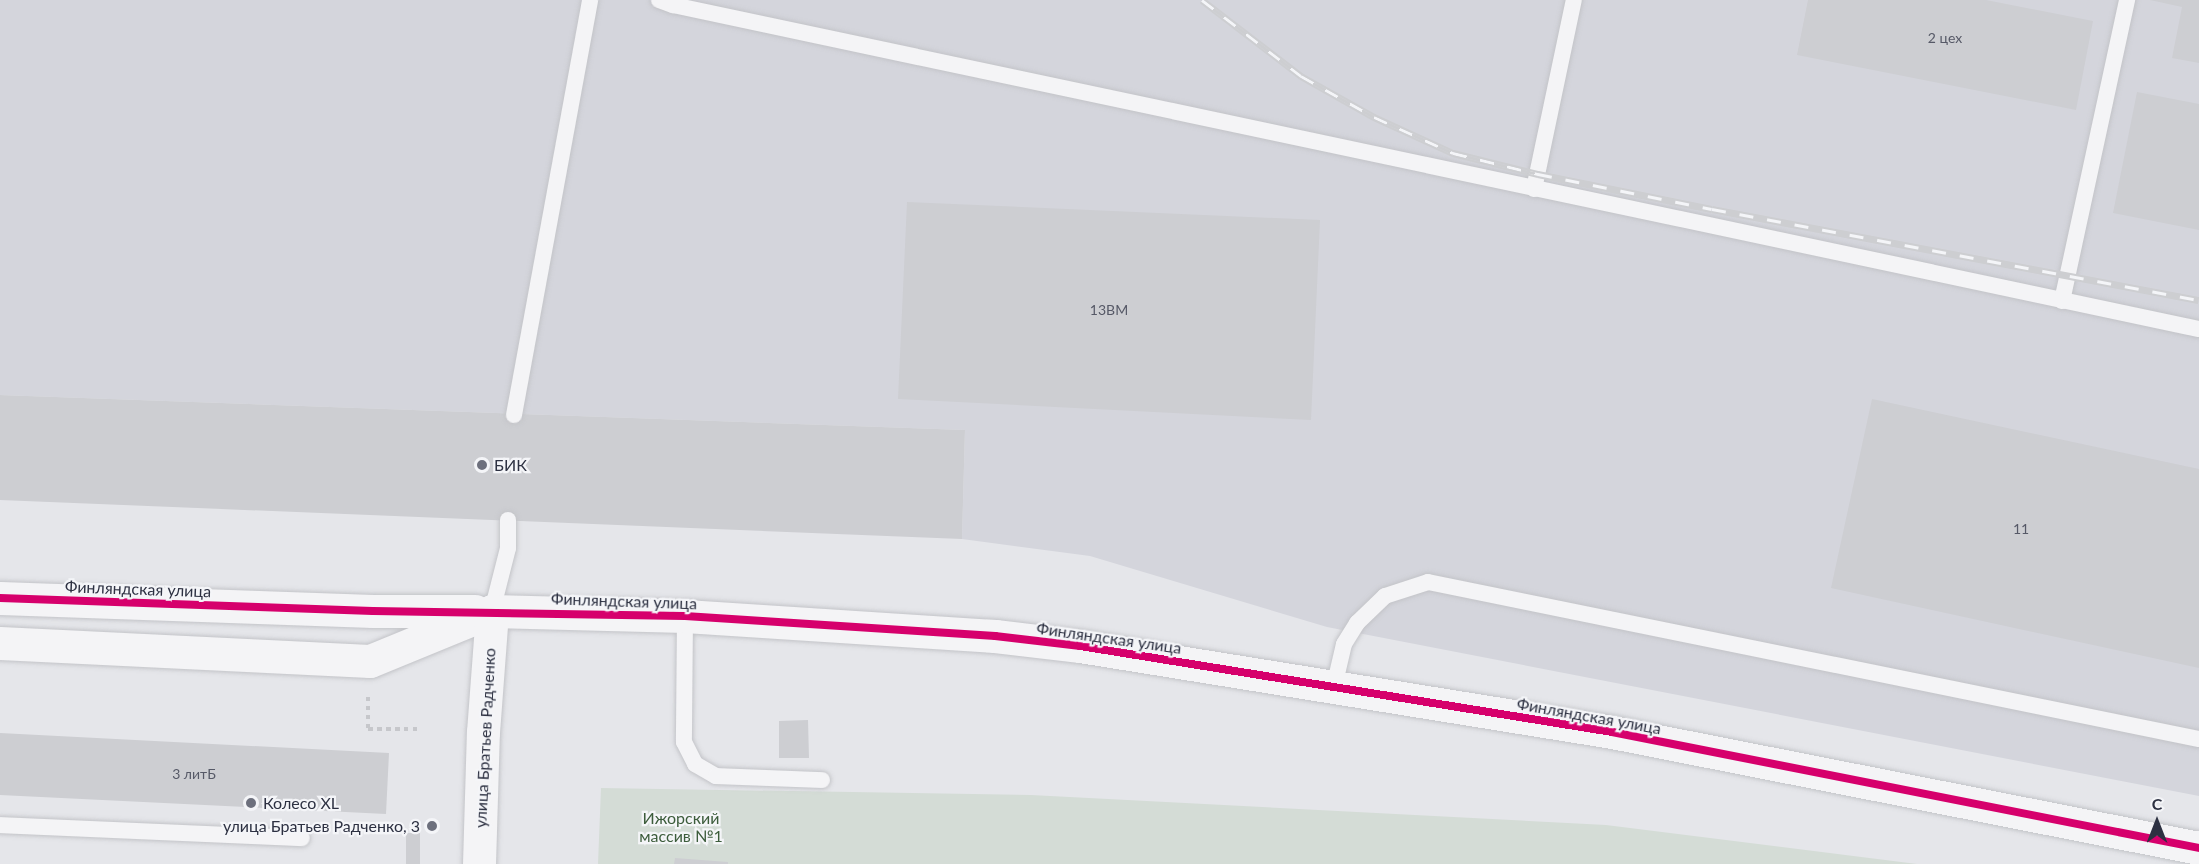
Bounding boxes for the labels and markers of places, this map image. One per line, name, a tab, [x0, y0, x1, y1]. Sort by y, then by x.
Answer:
place label: БИК	[494, 455, 527, 475]
marker: БИК	[475, 458, 489, 472]
place label: Колесо XL	[263, 793, 339, 813]
marker: Колесо XL	[244, 796, 258, 810]
place label: улица Братьев Радченко, 3	[223, 816, 420, 836]
marker: улица Братьев Радченко, 3	[425, 819, 439, 833]

